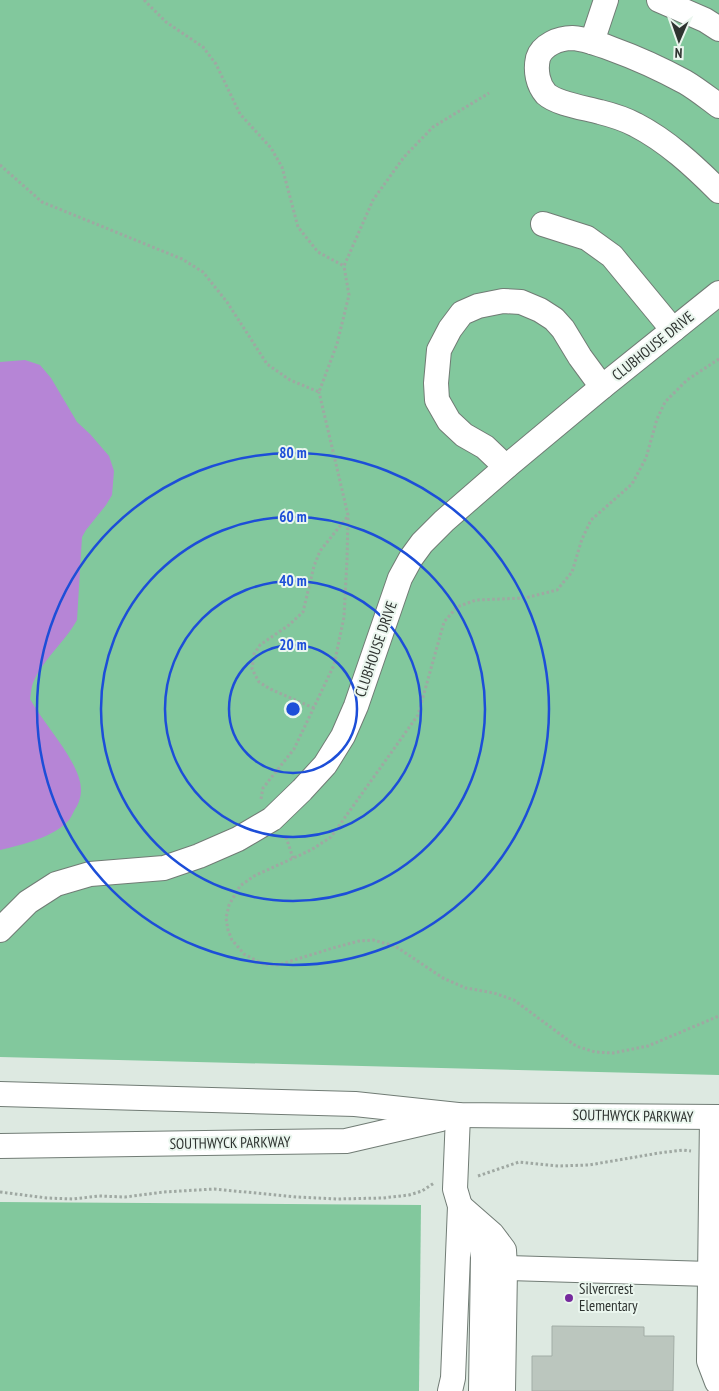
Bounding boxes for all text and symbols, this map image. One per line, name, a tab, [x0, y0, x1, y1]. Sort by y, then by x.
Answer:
north arrow	[654, 15, 704, 65]
text: N	[674, 44, 683, 62]
street label: CLUBHOUSE DRIVE	[608, 307, 698, 384]
text: 80 m	[279, 443, 307, 462]
text: 60 m	[279, 507, 307, 526]
text: 40 m	[279, 571, 307, 590]
street label: CLUBHOUSE DRIVE	[350, 598, 401, 699]
text: 20 m	[279, 635, 307, 654]
centre of rings	[284, 700, 302, 718]
street label: SOUTHWYCK PARKWAY	[572, 1105, 694, 1126]
street label: SOUTHWYCK PARKWAY	[169, 1132, 291, 1153]
place label: Silvercrest Elementary	[579, 1279, 638, 1315]
marker: Silvercrest Elementary	[563, 1292, 575, 1304]

